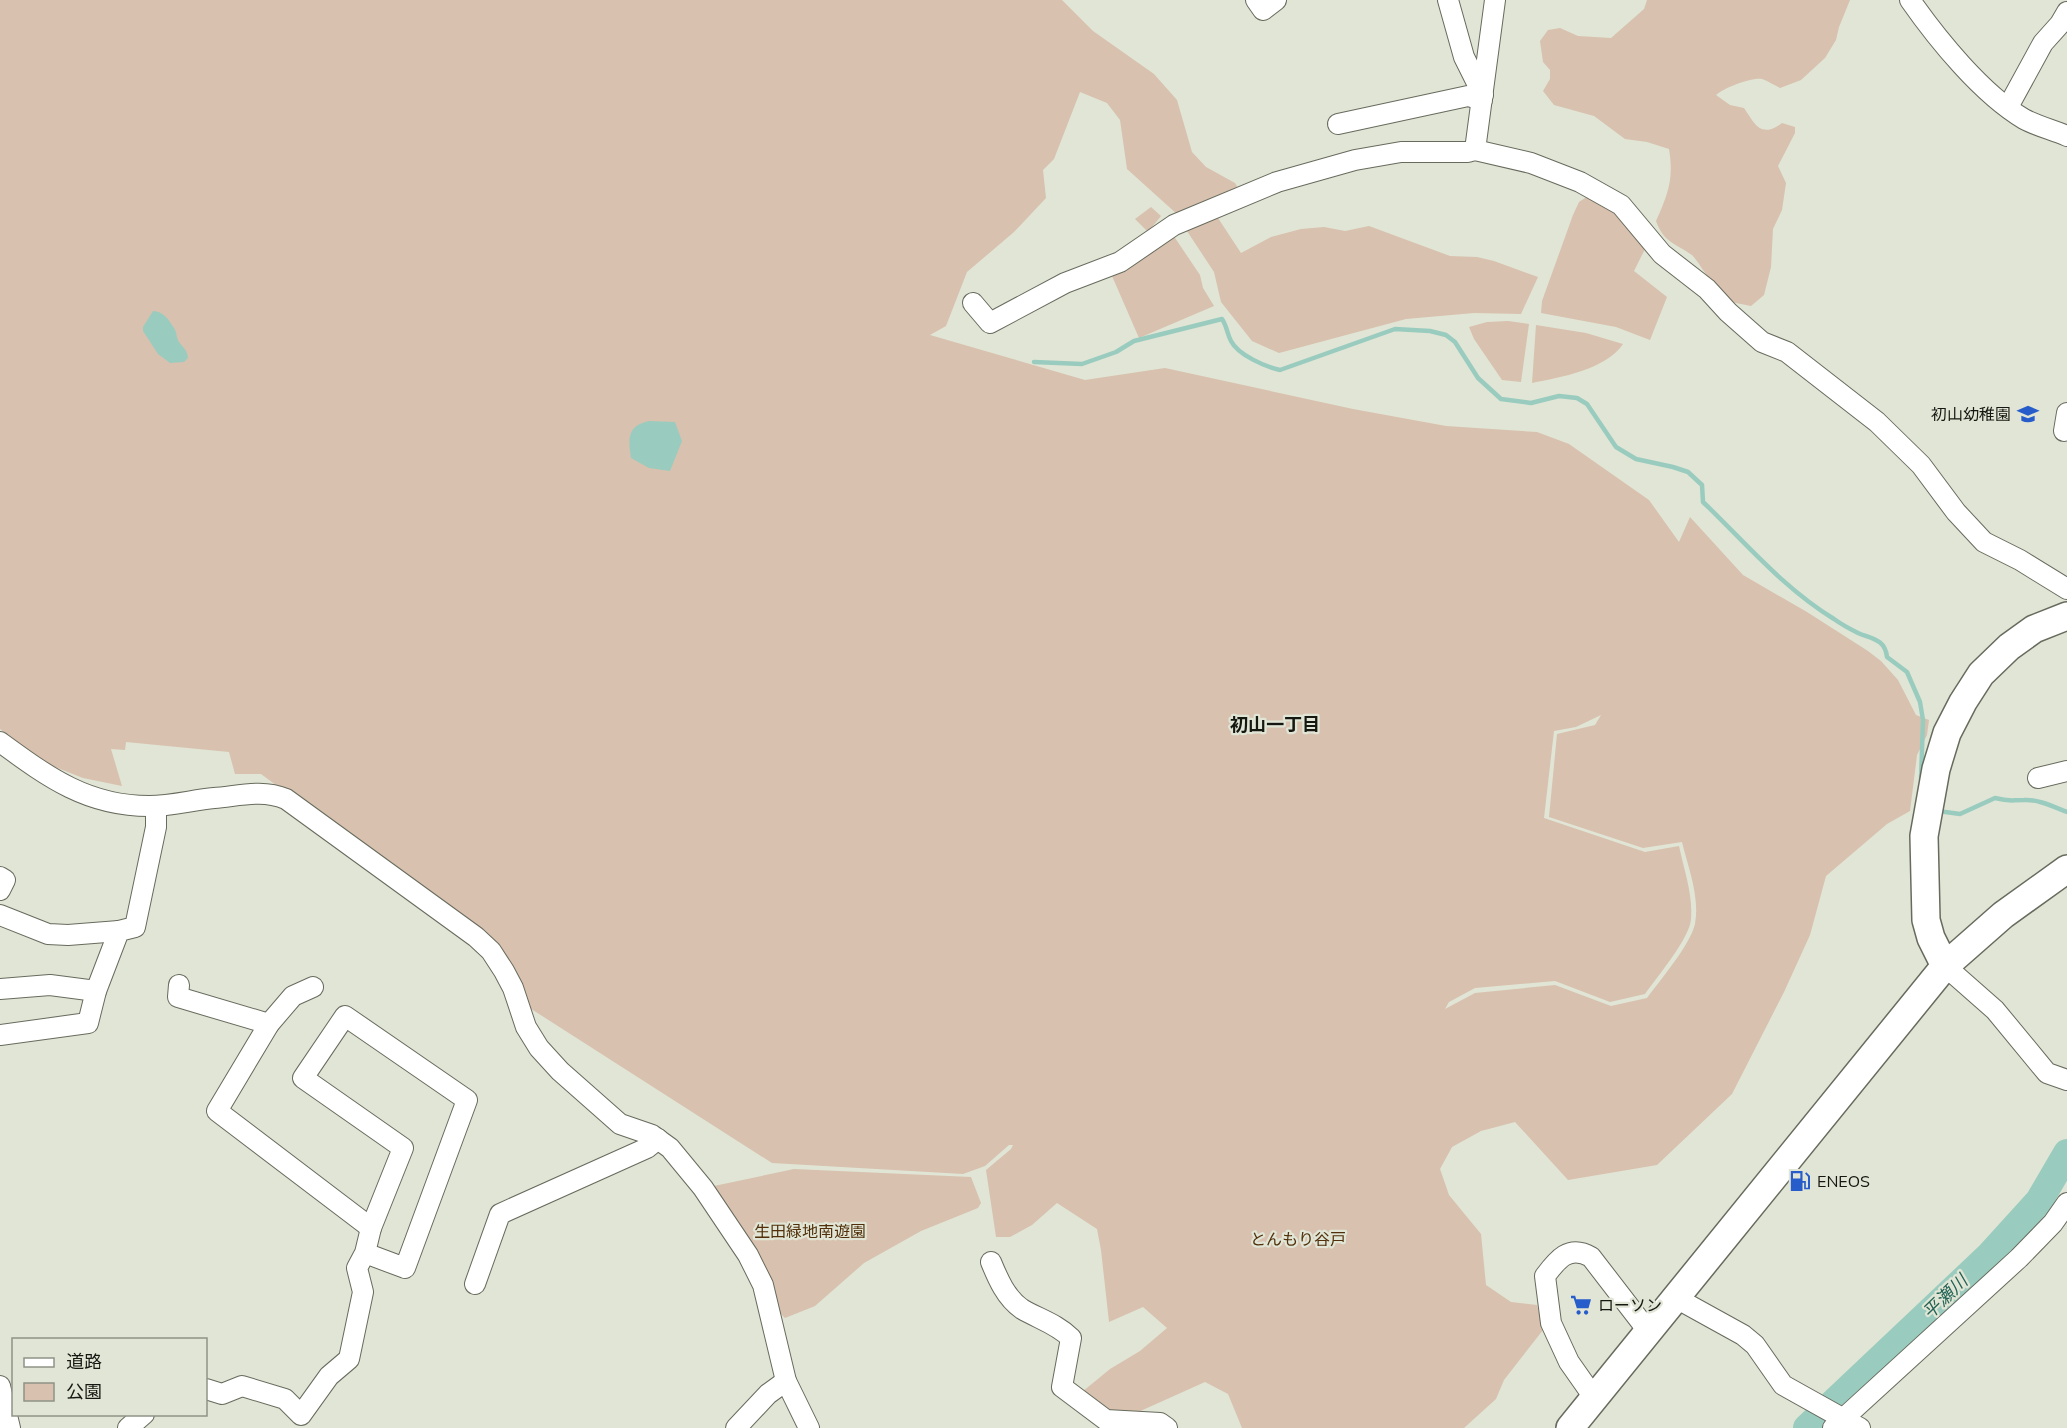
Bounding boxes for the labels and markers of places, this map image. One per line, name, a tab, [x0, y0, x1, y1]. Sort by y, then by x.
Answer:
school or university icon: 初山幼稚園	[2016, 402, 2040, 426]
place label: 初山幼稚園	[1931, 404, 2011, 424]
fuel station icon: ENEOS	[1788, 1169, 1812, 1193]
place label: ENEOS	[1817, 1171, 1870, 1191]
supermarket icon: ローソン	[1569, 1293, 1593, 1317]
place label: ローソン	[1598, 1295, 1662, 1315]

